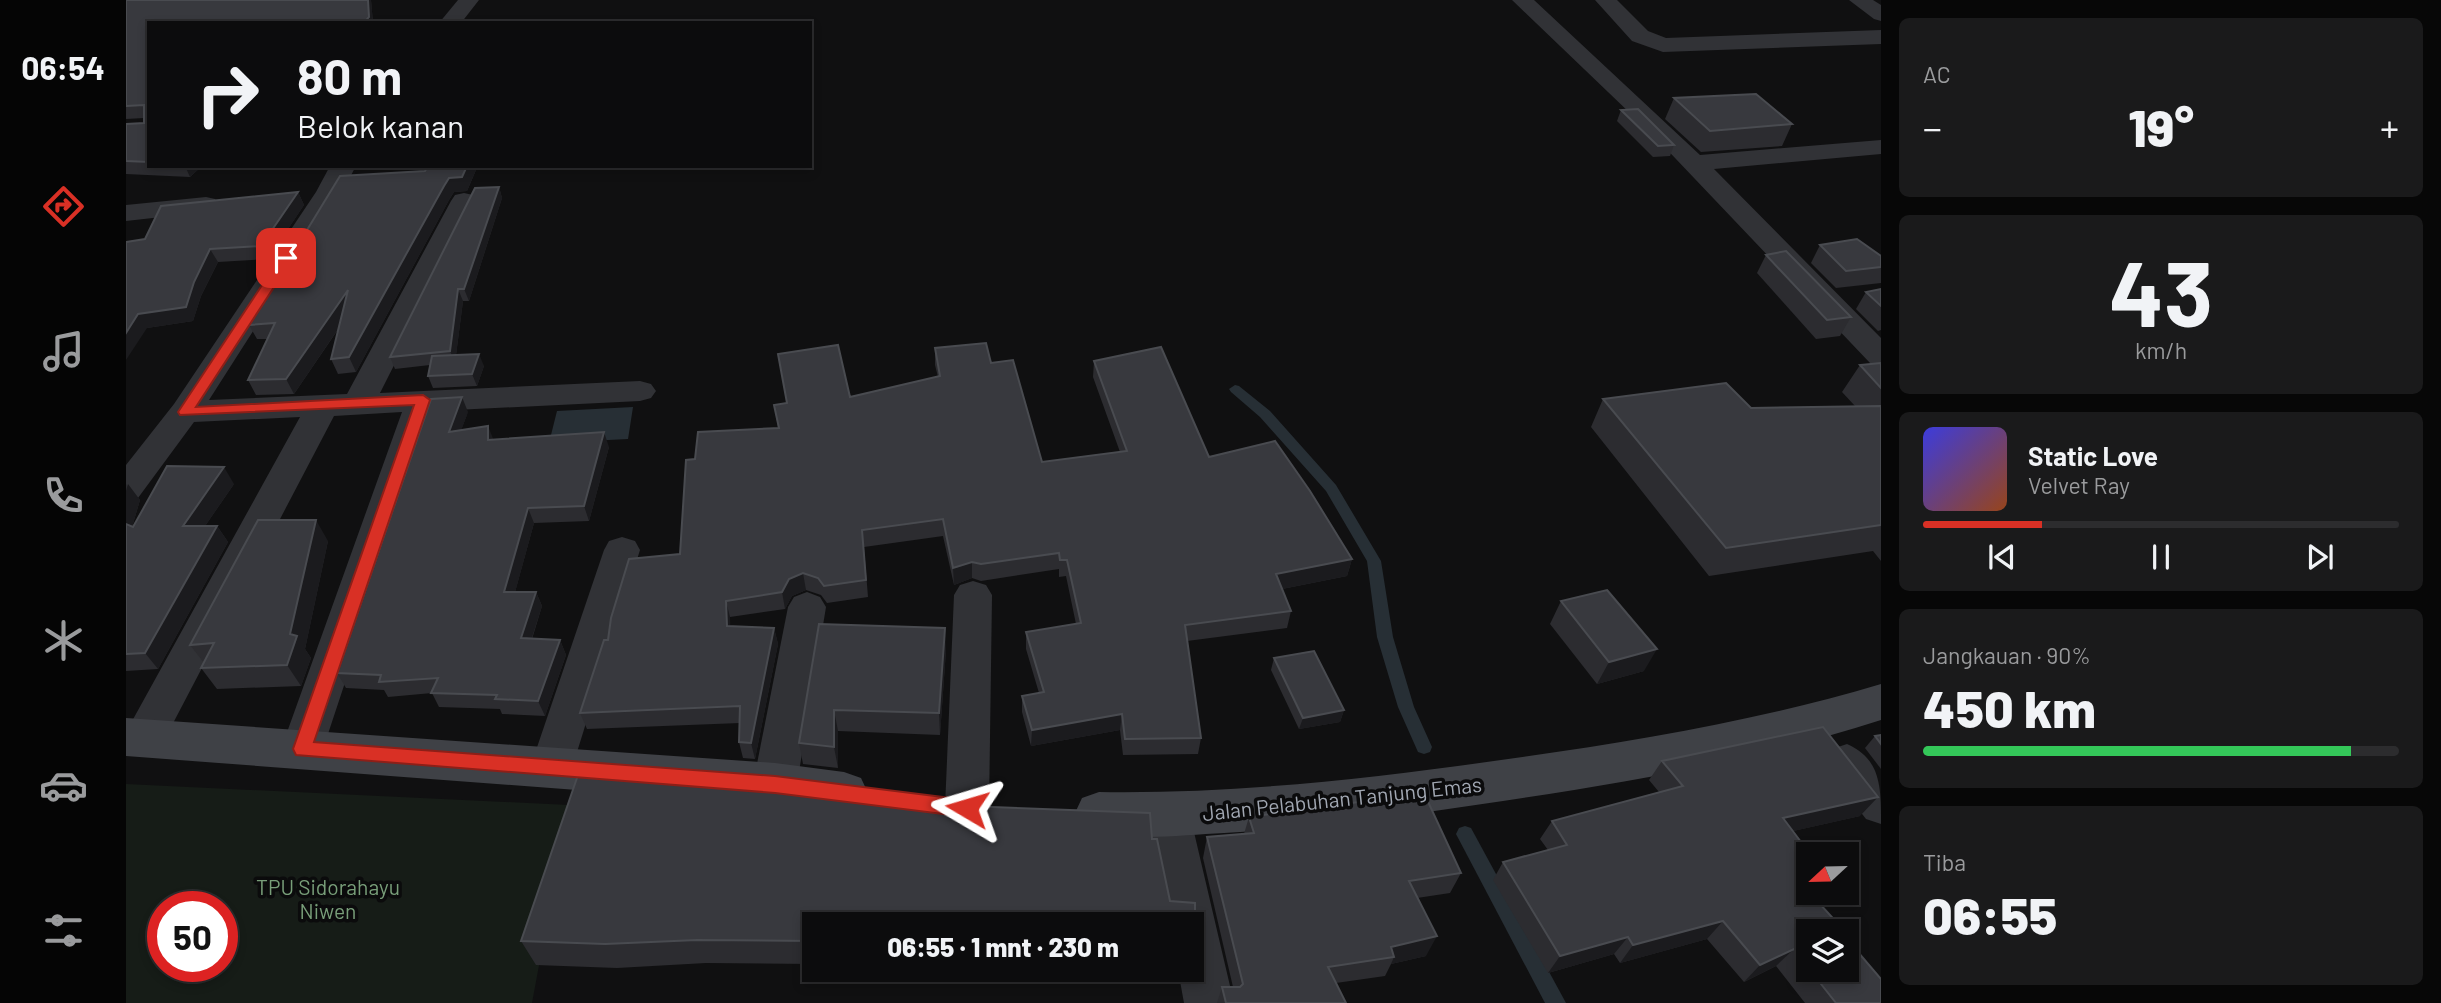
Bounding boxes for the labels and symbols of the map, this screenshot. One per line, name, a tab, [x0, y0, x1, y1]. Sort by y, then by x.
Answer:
pin	[256, 228, 316, 288]
position arrow	[930, 771, 1004, 845]
street label: Jalan Pelabuhan Tanjung Emas	[1201, 771, 1483, 825]
north arrow	[1796, 842, 1858, 905]
park label: TPU Sidorahayu Niwen	[256, 874, 400, 923]
speed limit sign: 50	[147, 891, 238, 982]

